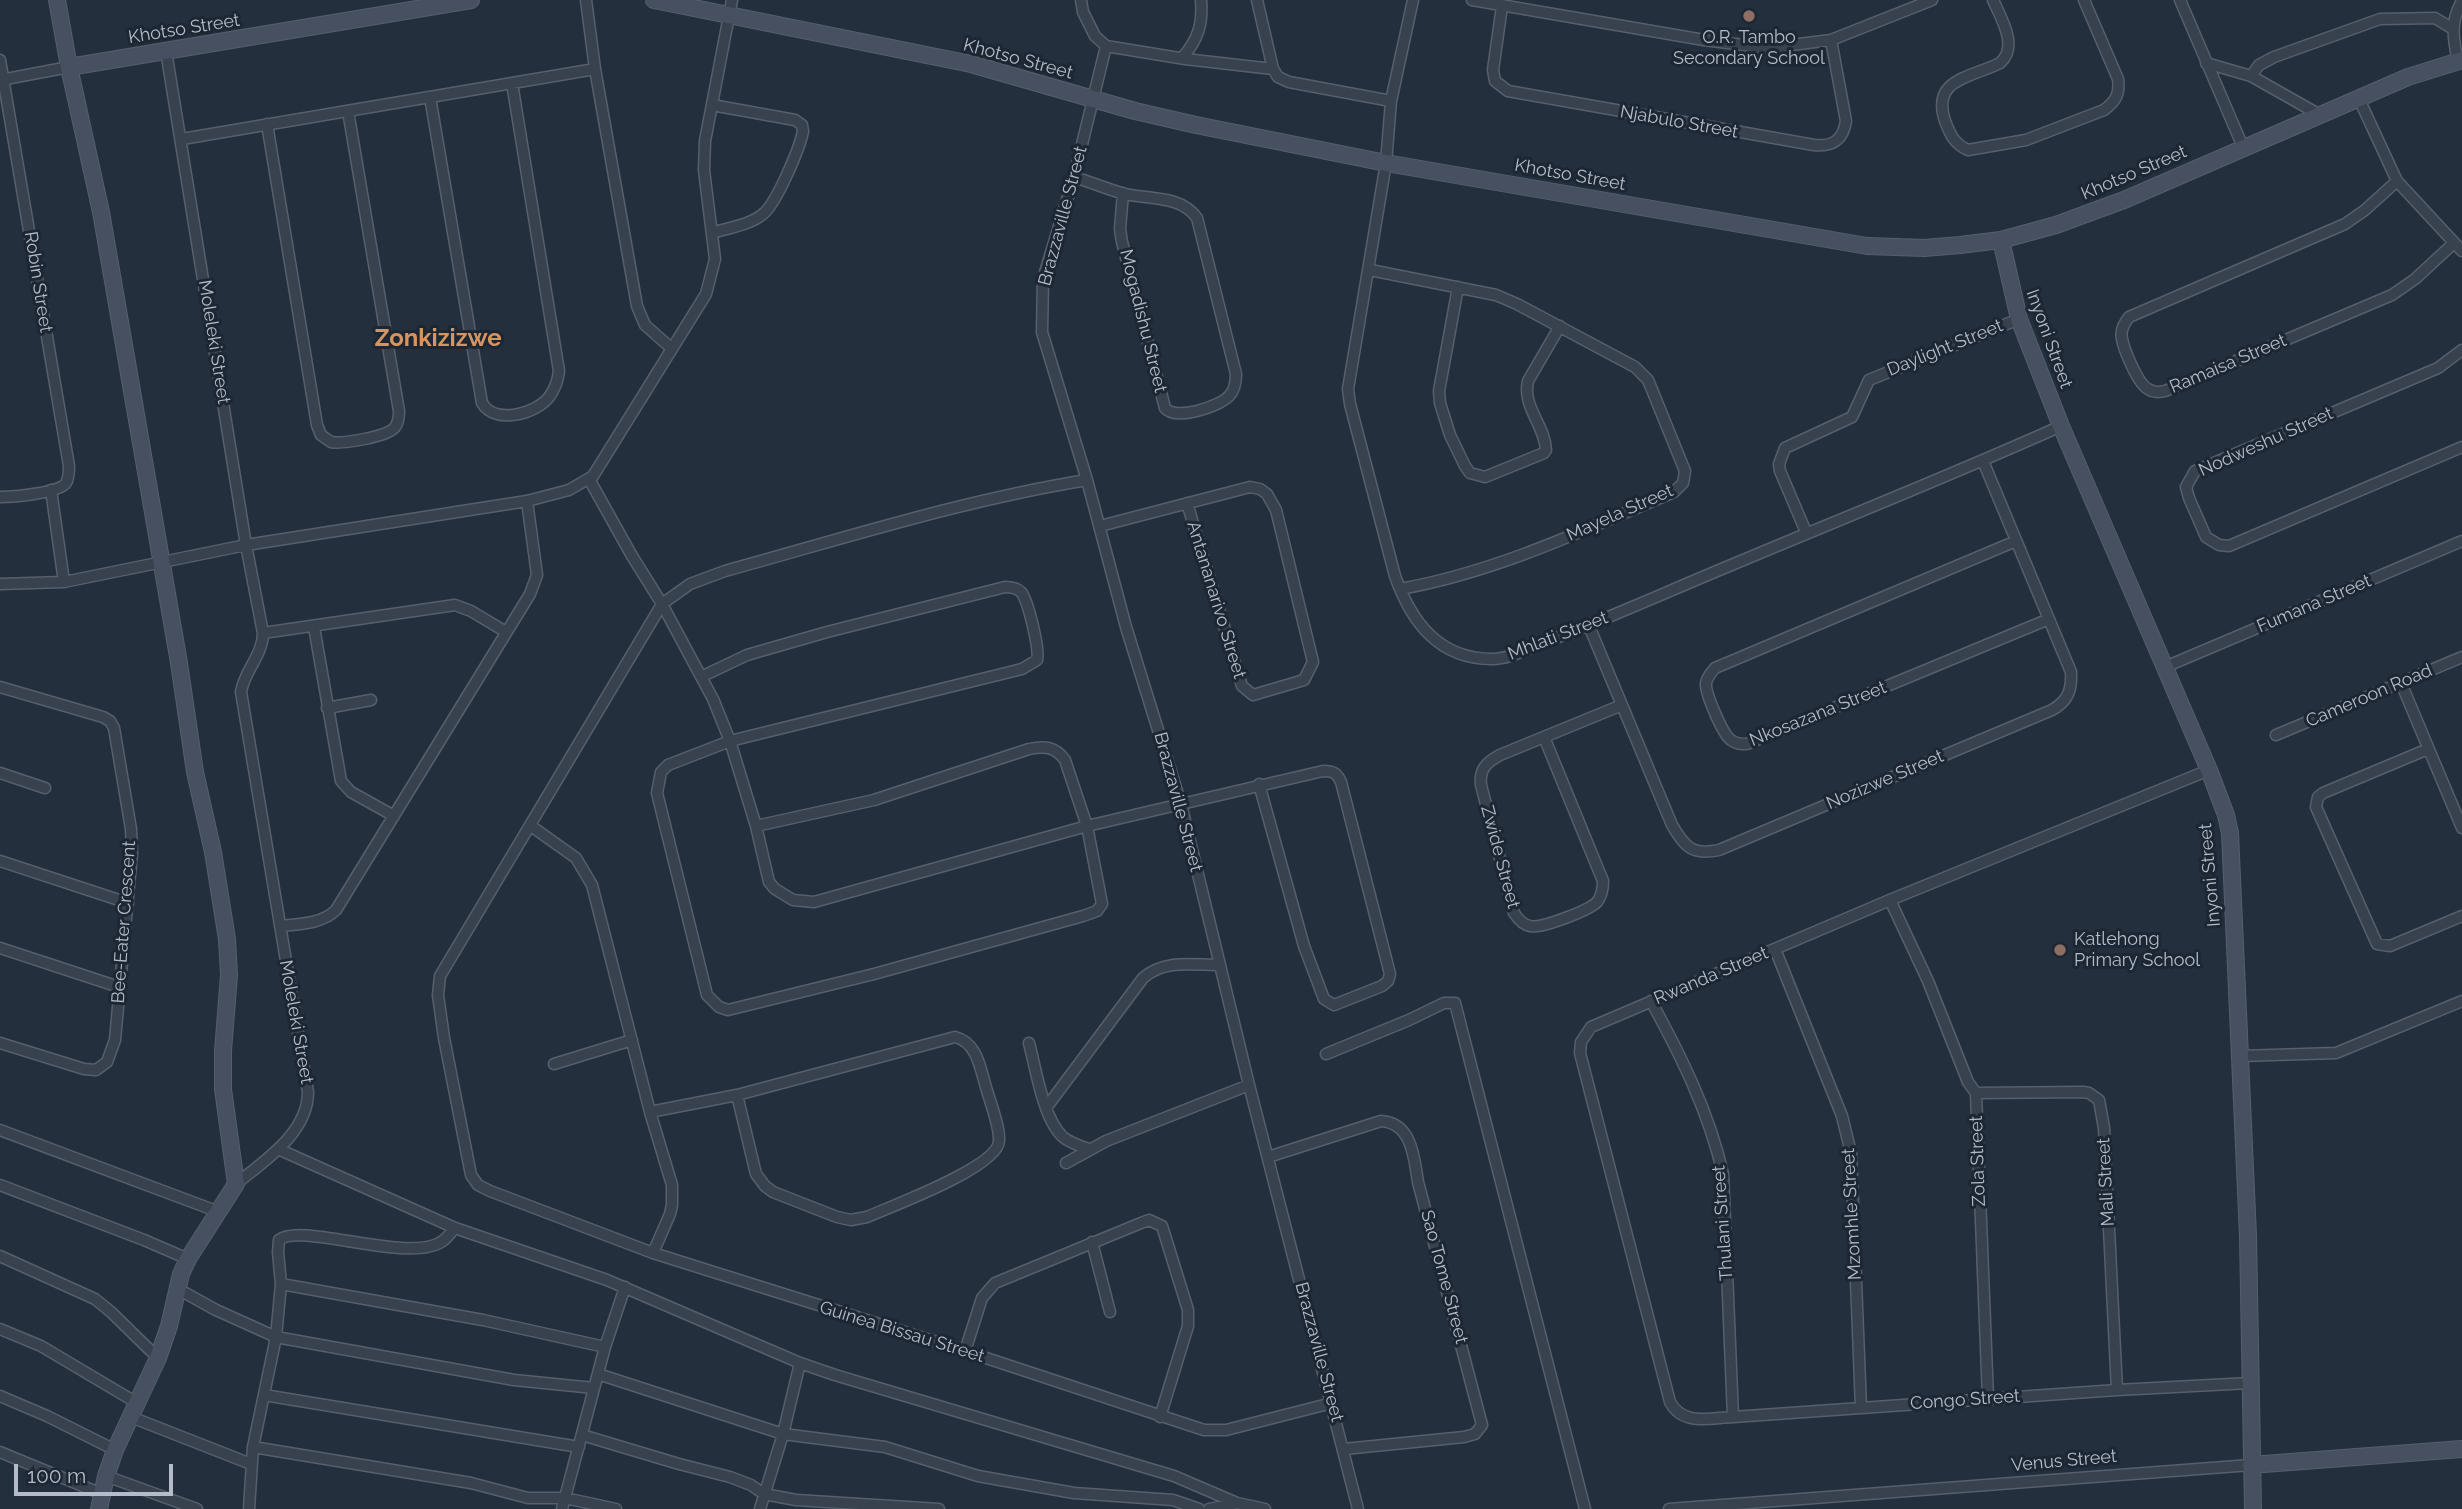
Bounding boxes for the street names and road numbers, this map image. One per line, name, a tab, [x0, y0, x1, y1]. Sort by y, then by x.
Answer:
street label: Khotso Street	[127, 10, 241, 48]
street label: Khotso Street	[961, 34, 1075, 84]
street label: Njabulo Street	[1618, 101, 1740, 143]
street label: Khotso Street	[2078, 141, 2190, 205]
street label: Brazzaville Street	[1034, 144, 1092, 288]
street label: Khotso Street	[1513, 155, 1627, 195]
street label: Robin Street	[19, 230, 57, 334]
street label: Mogadishu Street	[1115, 247, 1171, 395]
street label: Moleleki Street	[194, 278, 234, 406]
street label: Inyoni Street	[2021, 287, 2077, 391]
street label: Daylight Street	[1884, 315, 2006, 381]
street label: Ramaisa Street	[2166, 330, 2290, 398]
street label: Nodweshu Street	[2195, 403, 2337, 481]
street label: Mayela Street	[1563, 480, 1677, 546]
street label: Antananarivo Street	[1182, 519, 1250, 681]
street label: Fumana Street	[2254, 570, 2374, 638]
street label: Mhlati Street	[1505, 607, 1611, 665]
street label: Cameroon Road	[2303, 660, 2435, 732]
street label: Nkosazana Street	[1746, 677, 1890, 751]
street label: Brazzaville Street	[1149, 730, 1207, 874]
street label: Nozizwe Street	[1823, 746, 1947, 814]
street label: Zwide Street	[1476, 803, 1524, 911]
street label: Inyoni Street	[2195, 822, 2225, 928]
street label: Bee-Eater Crescent	[108, 840, 140, 1004]
street label: Rwanda Street	[1651, 942, 1771, 1010]
street label: Moleleki Street	[274, 958, 318, 1086]
street label: Zola Street	[1966, 1115, 1990, 1207]
street label: Mali Street	[2093, 1137, 2119, 1227]
street label: Mzomhle Street	[1838, 1147, 1866, 1281]
street label: Thulani Street	[1708, 1164, 1738, 1282]
street label: Sao Tome Street	[1416, 1208, 1472, 1346]
street label: Brazzaville Street	[1290, 1280, 1348, 1424]
street label: Guinea Bissau Street	[817, 1297, 987, 1367]
street label: Congo Street	[1909, 1385, 2021, 1415]
street label: Venus Street	[2010, 1446, 2118, 1476]

